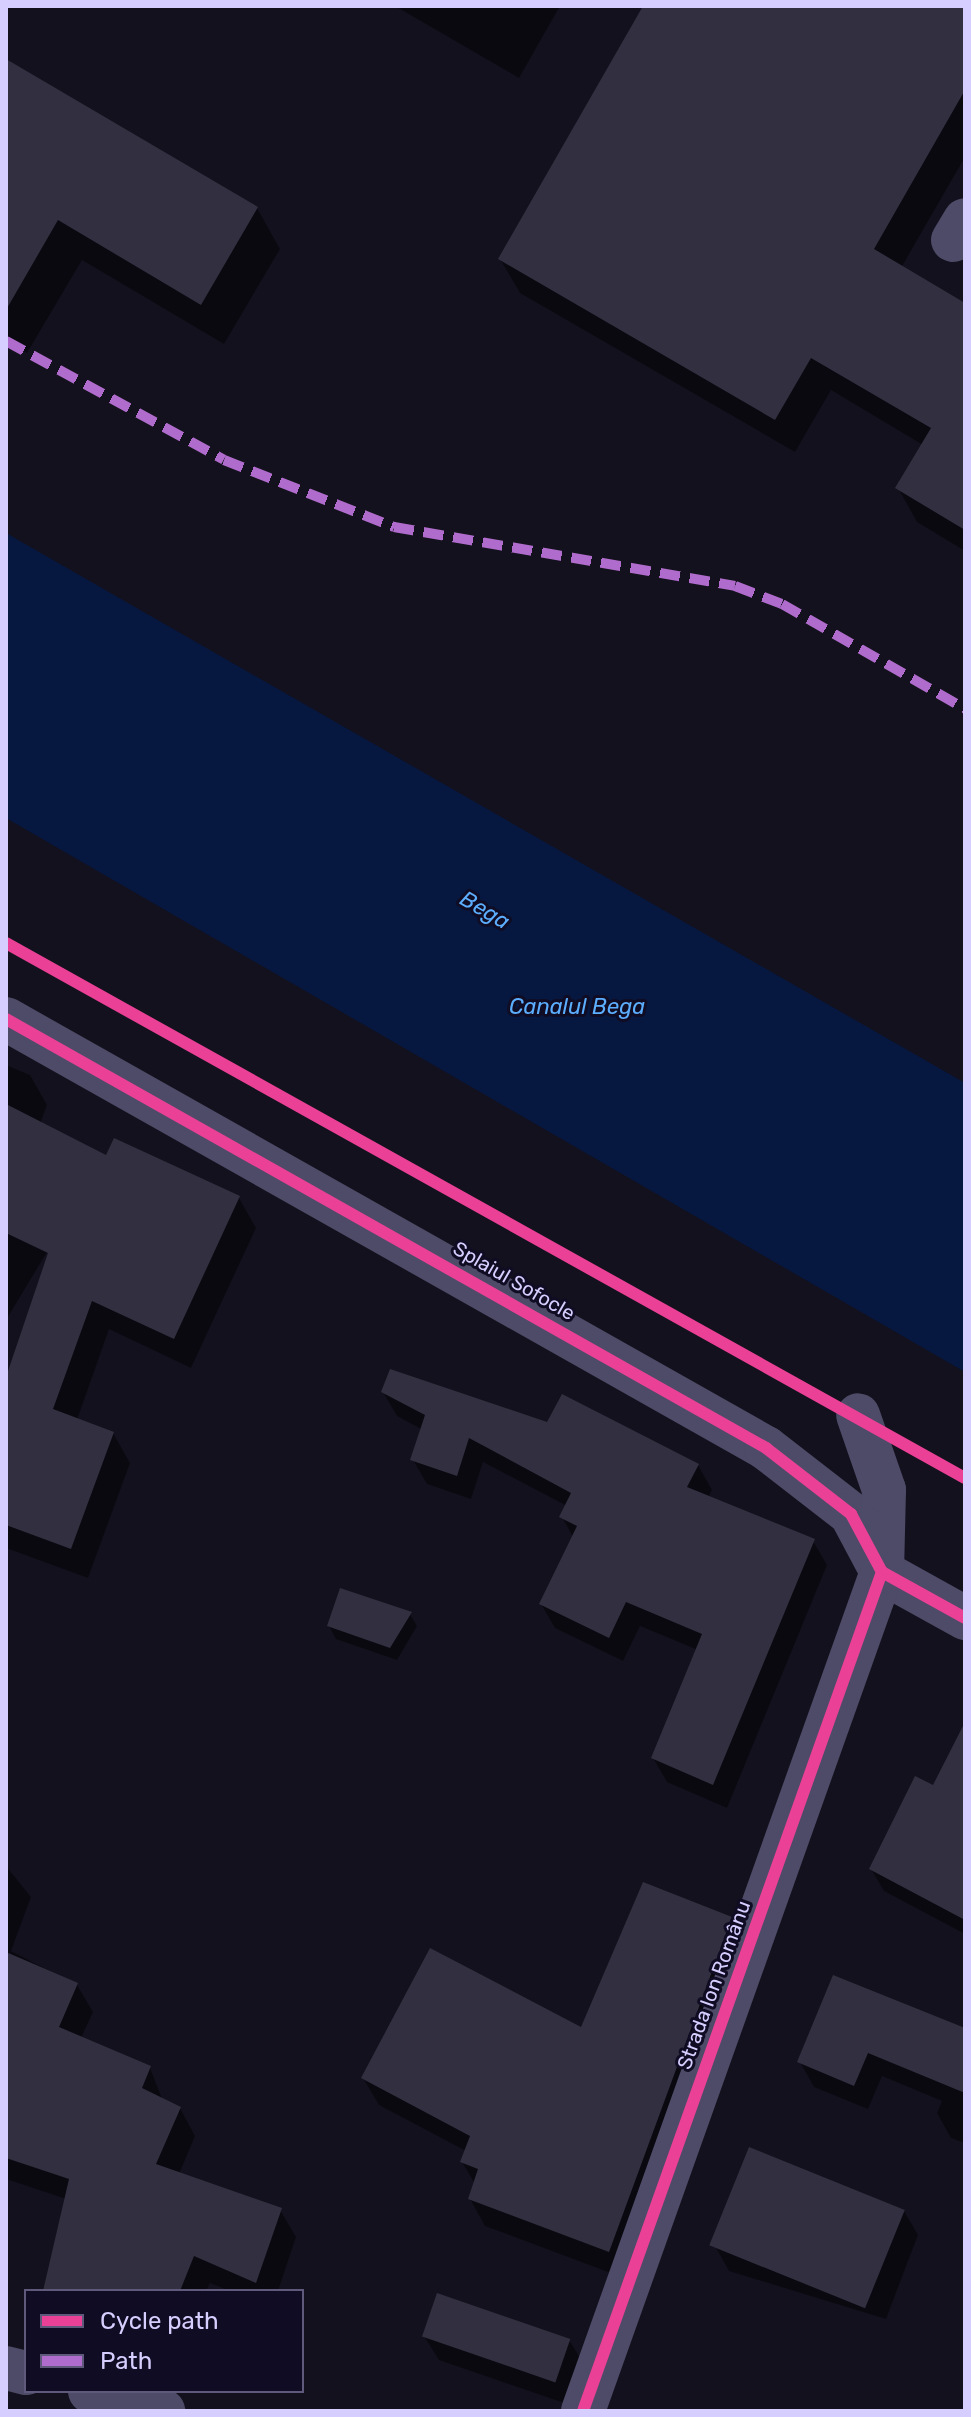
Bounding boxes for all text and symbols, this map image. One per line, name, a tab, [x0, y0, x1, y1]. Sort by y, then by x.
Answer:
water label: Bega	[455, 885, 515, 935]
water label: Canalul Bega	[509, 994, 645, 1020]
street label: Splaiul Sofocle	[449, 1236, 579, 1326]
street label: Strada Ion Românu	[672, 1897, 756, 2073]
legend	[24, 2289, 304, 2393]
text: Cycle path	[100, 2307, 219, 2335]
text: Path	[100, 2347, 152, 2375]

